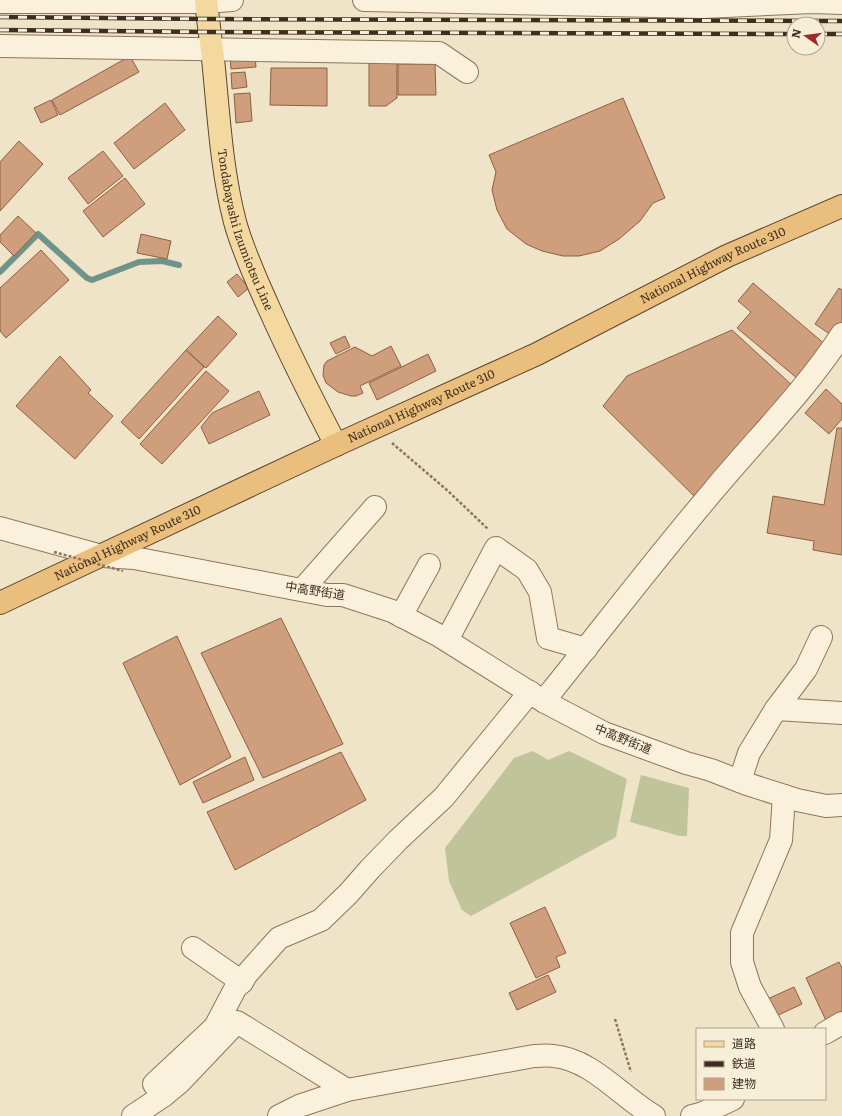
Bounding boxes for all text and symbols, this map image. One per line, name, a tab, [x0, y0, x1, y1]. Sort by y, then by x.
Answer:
north arrow	[786, 16, 826, 56]
text: N	[786, 27, 804, 40]
street label: Tondabayashi Izumiotsu Line	[214, 147, 279, 313]
street label: National Highway Route 310	[636, 222, 788, 307]
street label: National Highway Route 310	[344, 364, 498, 447]
street label: National Highway Route 310	[51, 500, 203, 584]
street label: 中高野街道	[284, 576, 346, 604]
street label: 中高野街道	[592, 718, 655, 758]
legend	[696, 1028, 826, 1100]
text: 道路	[732, 1034, 756, 1052]
text: 鉄道	[732, 1054, 756, 1072]
text: 建物	[732, 1074, 756, 1092]

